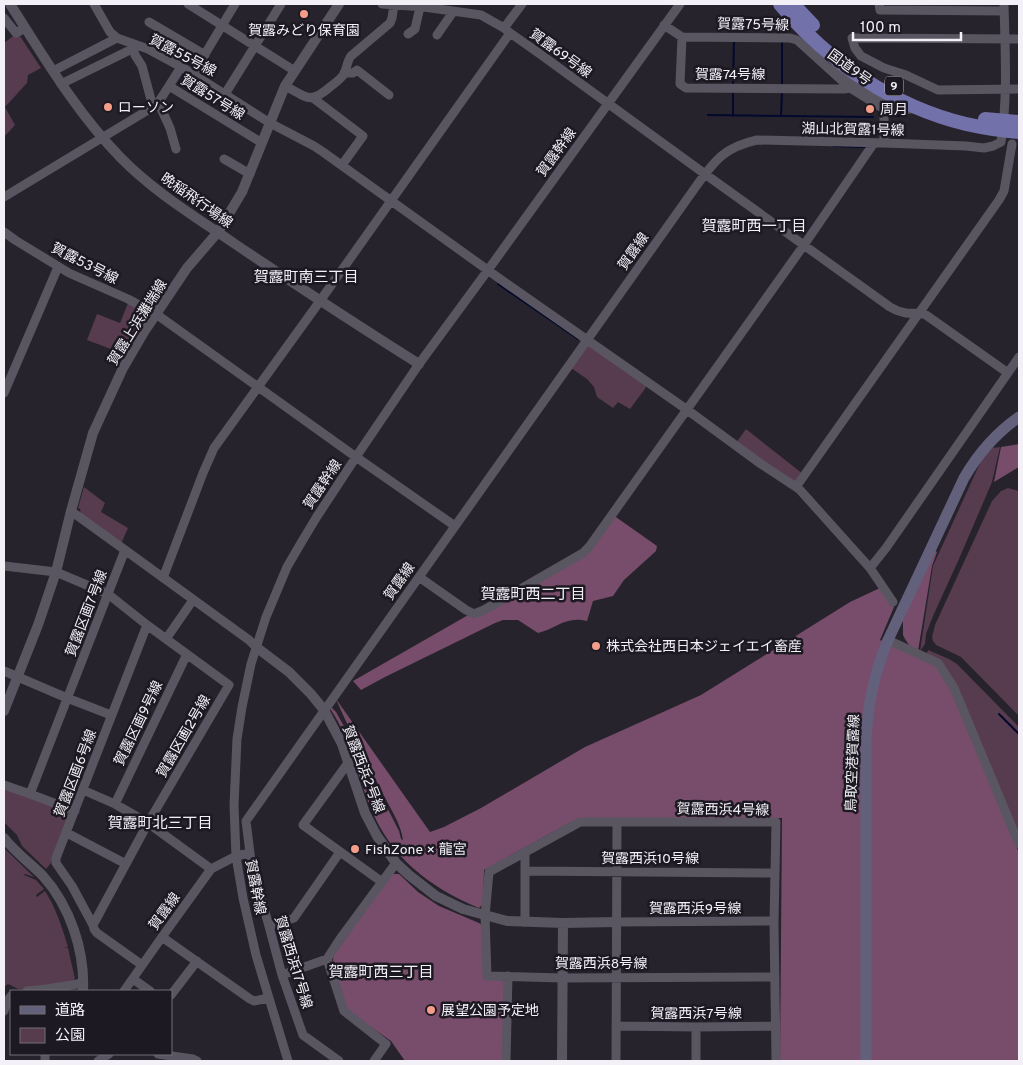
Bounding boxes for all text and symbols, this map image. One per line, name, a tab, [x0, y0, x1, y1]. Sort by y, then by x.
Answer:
marker: 賀露みどり保育園	[298, 8, 310, 20]
scale bar	[853, 10, 960, 42]
street label: 賀露75号線	[717, 16, 789, 35]
text: 100 m	[860, 19, 901, 38]
place label: 賀露みどり保育園	[248, 23, 360, 40]
street label: 賀露69号線	[526, 26, 594, 82]
street label: 賀露55号線	[146, 32, 219, 81]
street label: 国道9号	[824, 47, 874, 90]
street label: 賀露74号線	[695, 67, 765, 84]
street label: 賀露57号線	[177, 72, 247, 125]
road number: 9	[885, 76, 903, 95]
place label: ローソン	[118, 100, 174, 117]
marker: ローソン	[102, 101, 114, 113]
place label: 周月	[880, 102, 908, 119]
marker: 周月	[864, 103, 876, 115]
street label: 湖山北賀露1号線	[801, 120, 905, 140]
street label: 賀露幹線	[534, 125, 581, 181]
street label: 晩稲飛行場線	[157, 170, 235, 232]
district label: 賀露町西一丁目	[701, 218, 807, 237]
street label: 賀露線	[615, 230, 653, 274]
street label: 賀露53号線	[48, 240, 121, 289]
district label: 賀露町南三丁目	[253, 269, 359, 288]
street label: 賀露上浜灘端線	[104, 276, 171, 369]
street label: 賀露幹線	[301, 457, 346, 513]
street label: 賀露線	[381, 560, 419, 604]
street label: 賀露区画7号線	[63, 568, 112, 659]
district label: 賀露町西二丁目	[480, 586, 586, 605]
place label: 株式会社西日本ジェイエイ畜産	[606, 639, 802, 656]
marker: 株式会社西日本ジェイエイ畜産	[590, 640, 602, 652]
street label: 賀露区画9号線	[111, 678, 167, 769]
street label: 賀露区画2号線	[154, 692, 215, 781]
street label: 鳥取空港賀露線	[843, 714, 864, 812]
street label: 賀露西浜2号線	[338, 723, 387, 816]
street label: 賀露区画6号線	[52, 727, 101, 820]
street label: 賀露西浜4号線	[676, 801, 769, 820]
district label: 賀露町北三丁目	[107, 814, 213, 834]
place label: FishZone × 龍宮	[365, 842, 467, 859]
marker: FishZone × 龍宮	[349, 843, 361, 855]
street label: 賀露西浜10号線	[601, 851, 699, 868]
street label: 賀露幹線	[241, 858, 268, 916]
street label: 賀露線	[146, 890, 184, 934]
street label: 賀露西浜9号線	[649, 901, 741, 918]
street label: 賀露西浜17号線	[270, 914, 315, 1011]
street label: 賀露西浜8号線	[555, 956, 647, 973]
district label: 賀露町西三丁目	[328, 964, 434, 983]
legend	[10, 990, 172, 1055]
text: 道路	[55, 1002, 85, 1021]
place label: 展望公園予定地	[441, 1003, 539, 1020]
marker: 展望公園予定地	[425, 1004, 437, 1016]
street label: 賀露西浜7号線	[650, 1006, 742, 1023]
text: 公園	[55, 1027, 85, 1046]

